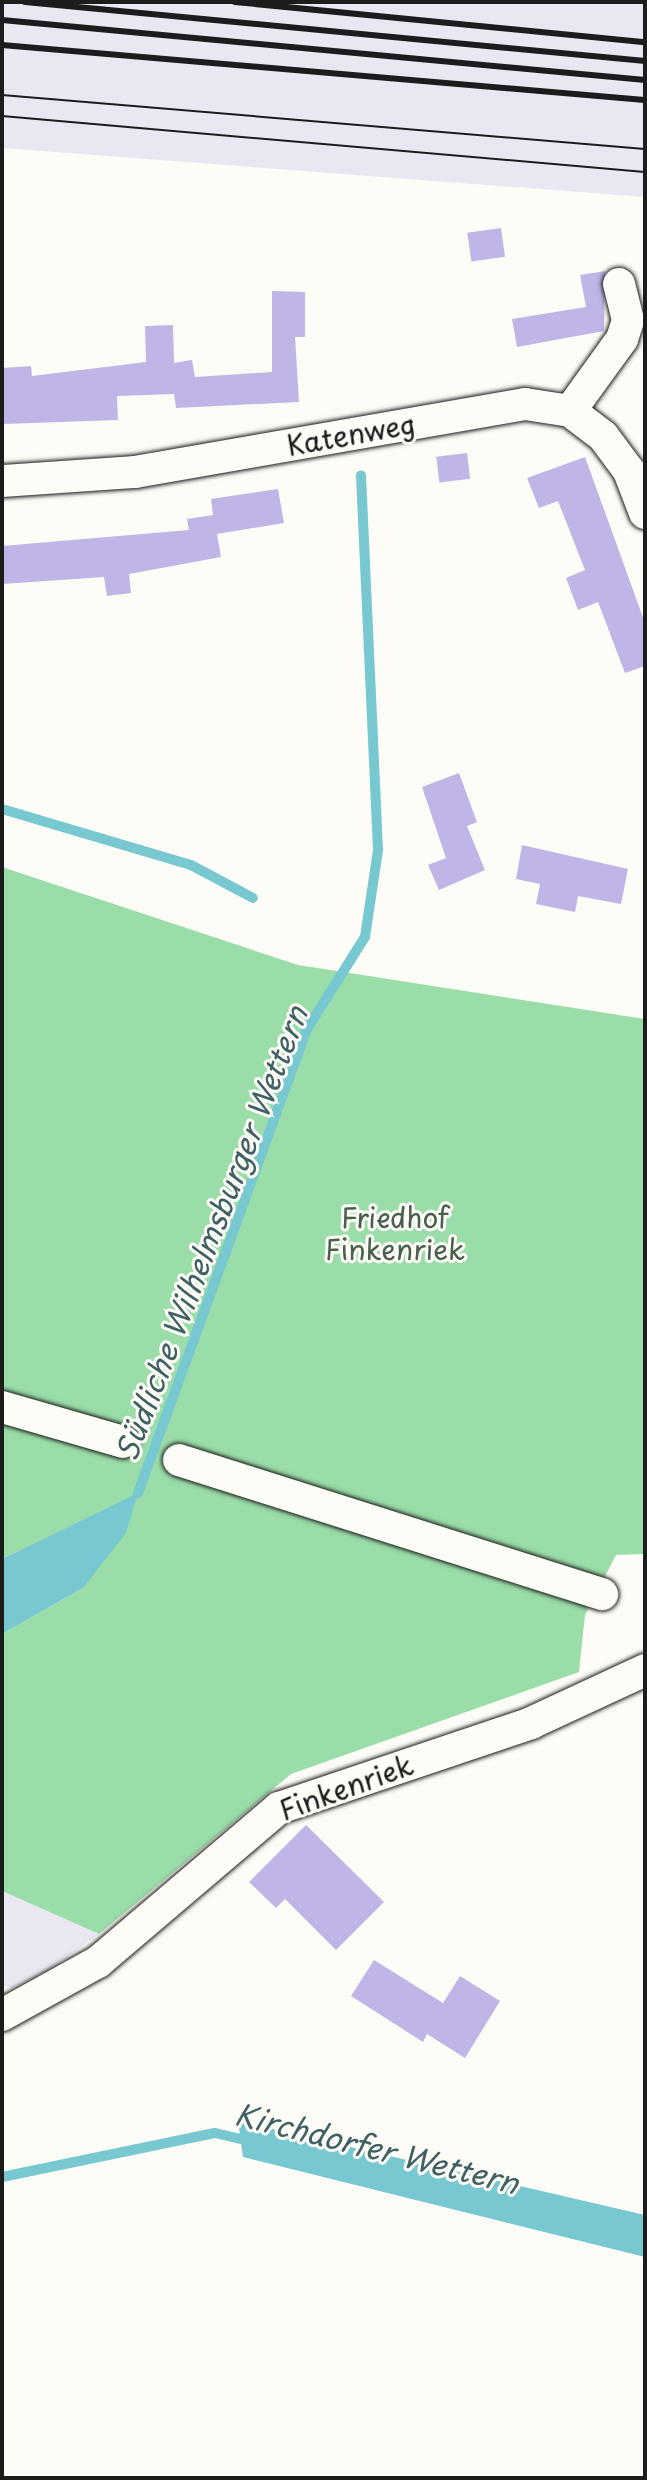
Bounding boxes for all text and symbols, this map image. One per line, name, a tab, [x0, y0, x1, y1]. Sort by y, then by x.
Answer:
street label: Katenweg	[284, 406, 418, 462]
water label: Südliche Wilhelmsburger Wettern	[108, 1002, 314, 1464]
park label: Friedhof Finkenriek	[325, 1200, 465, 1266]
street label: Finkenriek	[274, 1747, 418, 1827]
water label: Kirchdorfer Wettern	[231, 2095, 523, 2201]

